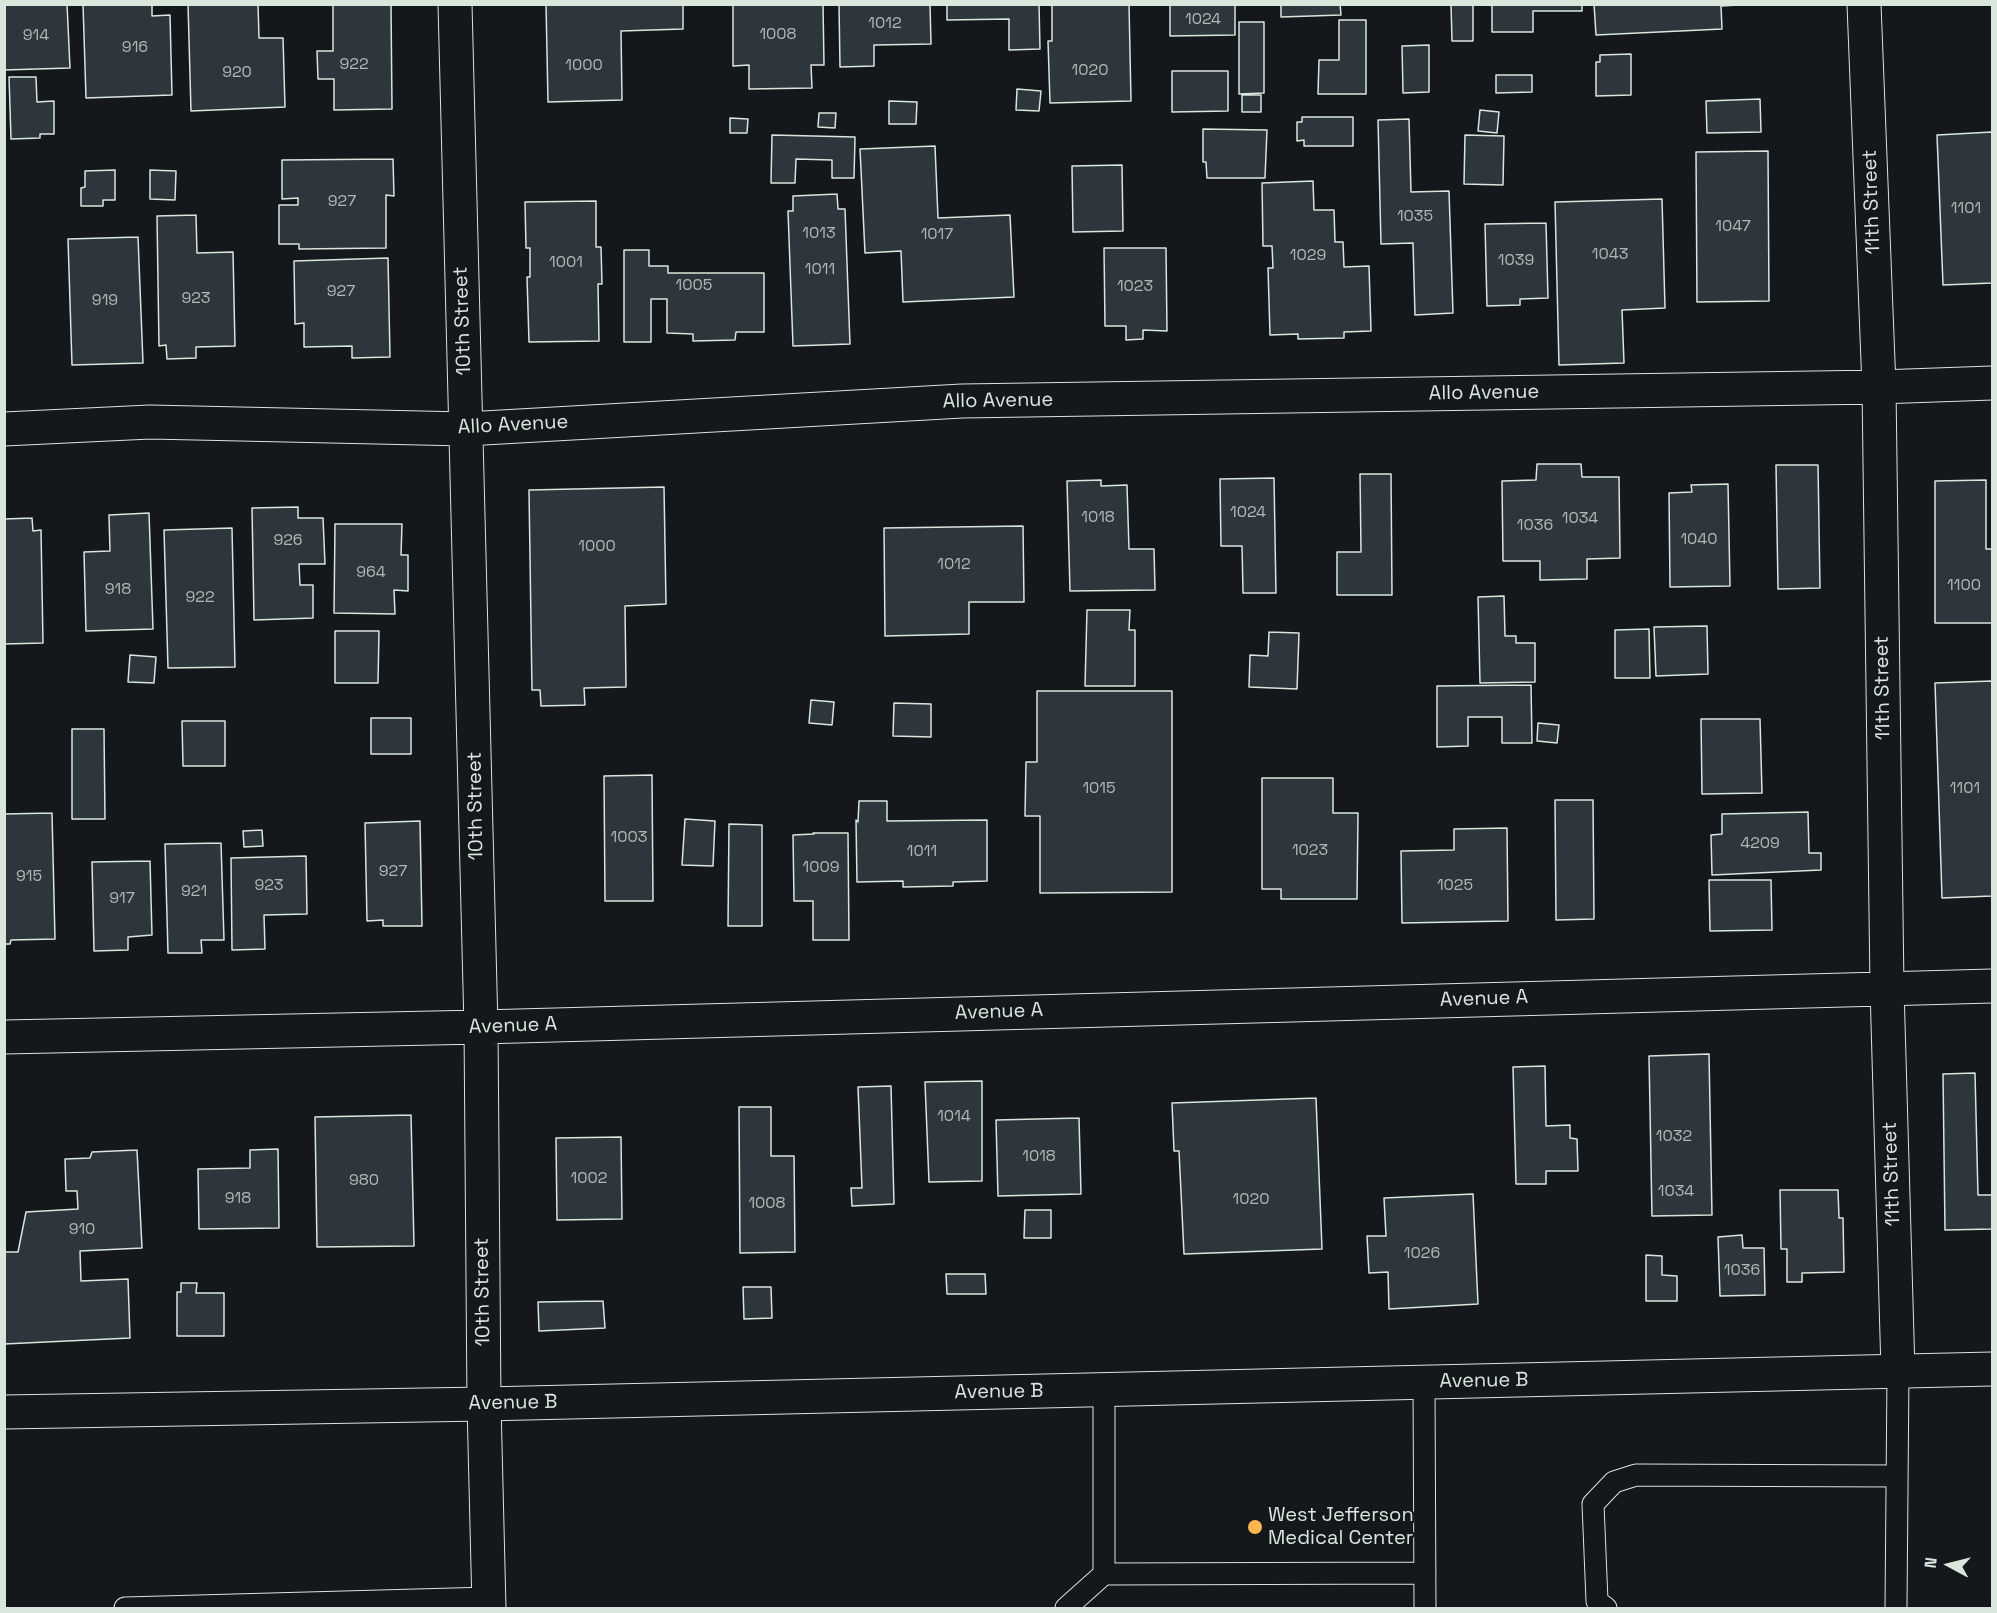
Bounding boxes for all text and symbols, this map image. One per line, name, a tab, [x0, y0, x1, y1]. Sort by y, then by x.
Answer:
house number: 1024	[1185, 10, 1221, 30]
house number: 1012	[868, 14, 902, 34]
house number: 1008	[759, 25, 797, 45]
house number: 914	[23, 26, 49, 46]
house number: 916	[122, 38, 148, 58]
house number: 922	[339, 55, 369, 75]
house number: 1000	[565, 56, 603, 76]
house number: 1020	[1072, 61, 1108, 81]
house number: 920	[222, 63, 252, 83]
street label: 11th Street	[1858, 149, 1886, 255]
house number: 927	[328, 192, 356, 212]
house number: 1101	[1951, 199, 1981, 219]
house number: 1035	[1397, 207, 1433, 227]
house number: 1047	[1715, 217, 1751, 237]
house number: 1013	[802, 224, 836, 244]
house number: 1017	[921, 225, 953, 245]
house number: 1043	[1592, 245, 1628, 265]
house number: 1029	[1290, 246, 1326, 266]
house number: 1039	[1498, 251, 1534, 271]
house number: 1001	[549, 253, 583, 273]
house number: 1011	[805, 260, 835, 280]
street label: 10th Street	[449, 266, 477, 376]
house number: 1005	[676, 276, 712, 296]
house number: 1023	[1117, 277, 1153, 297]
house number: 927	[327, 282, 355, 302]
house number: 923	[181, 289, 211, 309]
house number: 919	[92, 291, 118, 311]
street label: Allo Avenue	[1429, 380, 1539, 406]
street label: Allo Avenue	[943, 388, 1053, 414]
street label: Allo Avenue	[457, 410, 569, 440]
house number: 1024	[1230, 503, 1266, 523]
house number: 1018	[1081, 508, 1115, 528]
house number: 1034	[1562, 509, 1598, 529]
house number: 1036	[1517, 516, 1553, 536]
house number: 1040	[1680, 530, 1718, 550]
house number: 926	[273, 531, 303, 551]
house number: 1000	[578, 537, 616, 557]
house number: 1012	[937, 555, 971, 575]
house number: 964	[356, 563, 386, 583]
house number: 1100	[1947, 576, 1981, 596]
house number: 918	[105, 580, 131, 600]
house number: 922	[185, 588, 215, 608]
street label: 11th Street	[1870, 636, 1896, 740]
street label: 10th Street	[463, 751, 489, 861]
house number: 1015	[1082, 779, 1116, 799]
house number: 1101	[1950, 779, 1980, 799]
house number: 1003	[611, 828, 647, 848]
house number: 4209	[1740, 834, 1780, 854]
house number: 1023	[1292, 841, 1328, 861]
house number: 1011	[907, 842, 937, 862]
house number: 1009	[803, 858, 839, 878]
house number: 927	[379, 862, 407, 882]
house number: 915	[16, 867, 42, 887]
house number: 923	[254, 876, 284, 896]
house number: 1025	[1437, 876, 1473, 896]
house number: 921	[181, 882, 207, 902]
house number: 917	[109, 889, 135, 909]
street label: Avenue A	[1439, 985, 1529, 1013]
street label: Avenue A	[954, 998, 1044, 1026]
street label: Avenue A	[468, 1012, 558, 1040]
house number: 1014	[937, 1107, 971, 1127]
street label: 11th Street	[1878, 1121, 1906, 1227]
house number: 1032	[1656, 1127, 1692, 1147]
house number: 1018	[1022, 1147, 1056, 1167]
house number: 1002	[571, 1169, 607, 1189]
house number: 980	[349, 1171, 379, 1191]
house number: 1034	[1658, 1182, 1694, 1202]
house number: 918	[225, 1189, 251, 1209]
house number: 1020	[1233, 1190, 1269, 1210]
house number: 1008	[748, 1194, 786, 1214]
house number: 910	[69, 1220, 95, 1240]
street label: 10th Street	[470, 1237, 496, 1347]
house number: 1026	[1404, 1244, 1440, 1264]
house number: 1036	[1724, 1261, 1760, 1281]
street label: Avenue B	[1439, 1368, 1529, 1394]
street label: Avenue B	[954, 1379, 1044, 1405]
street label: Avenue B	[468, 1390, 558, 1416]
place label: West Jefferson Medical Center	[1268, 1504, 1414, 1551]
marker: West Jefferson Medical Center	[1246, 1518, 1264, 1536]
north arrow	[1919, 1535, 1979, 1595]
text: N	[1920, 1556, 1942, 1569]

